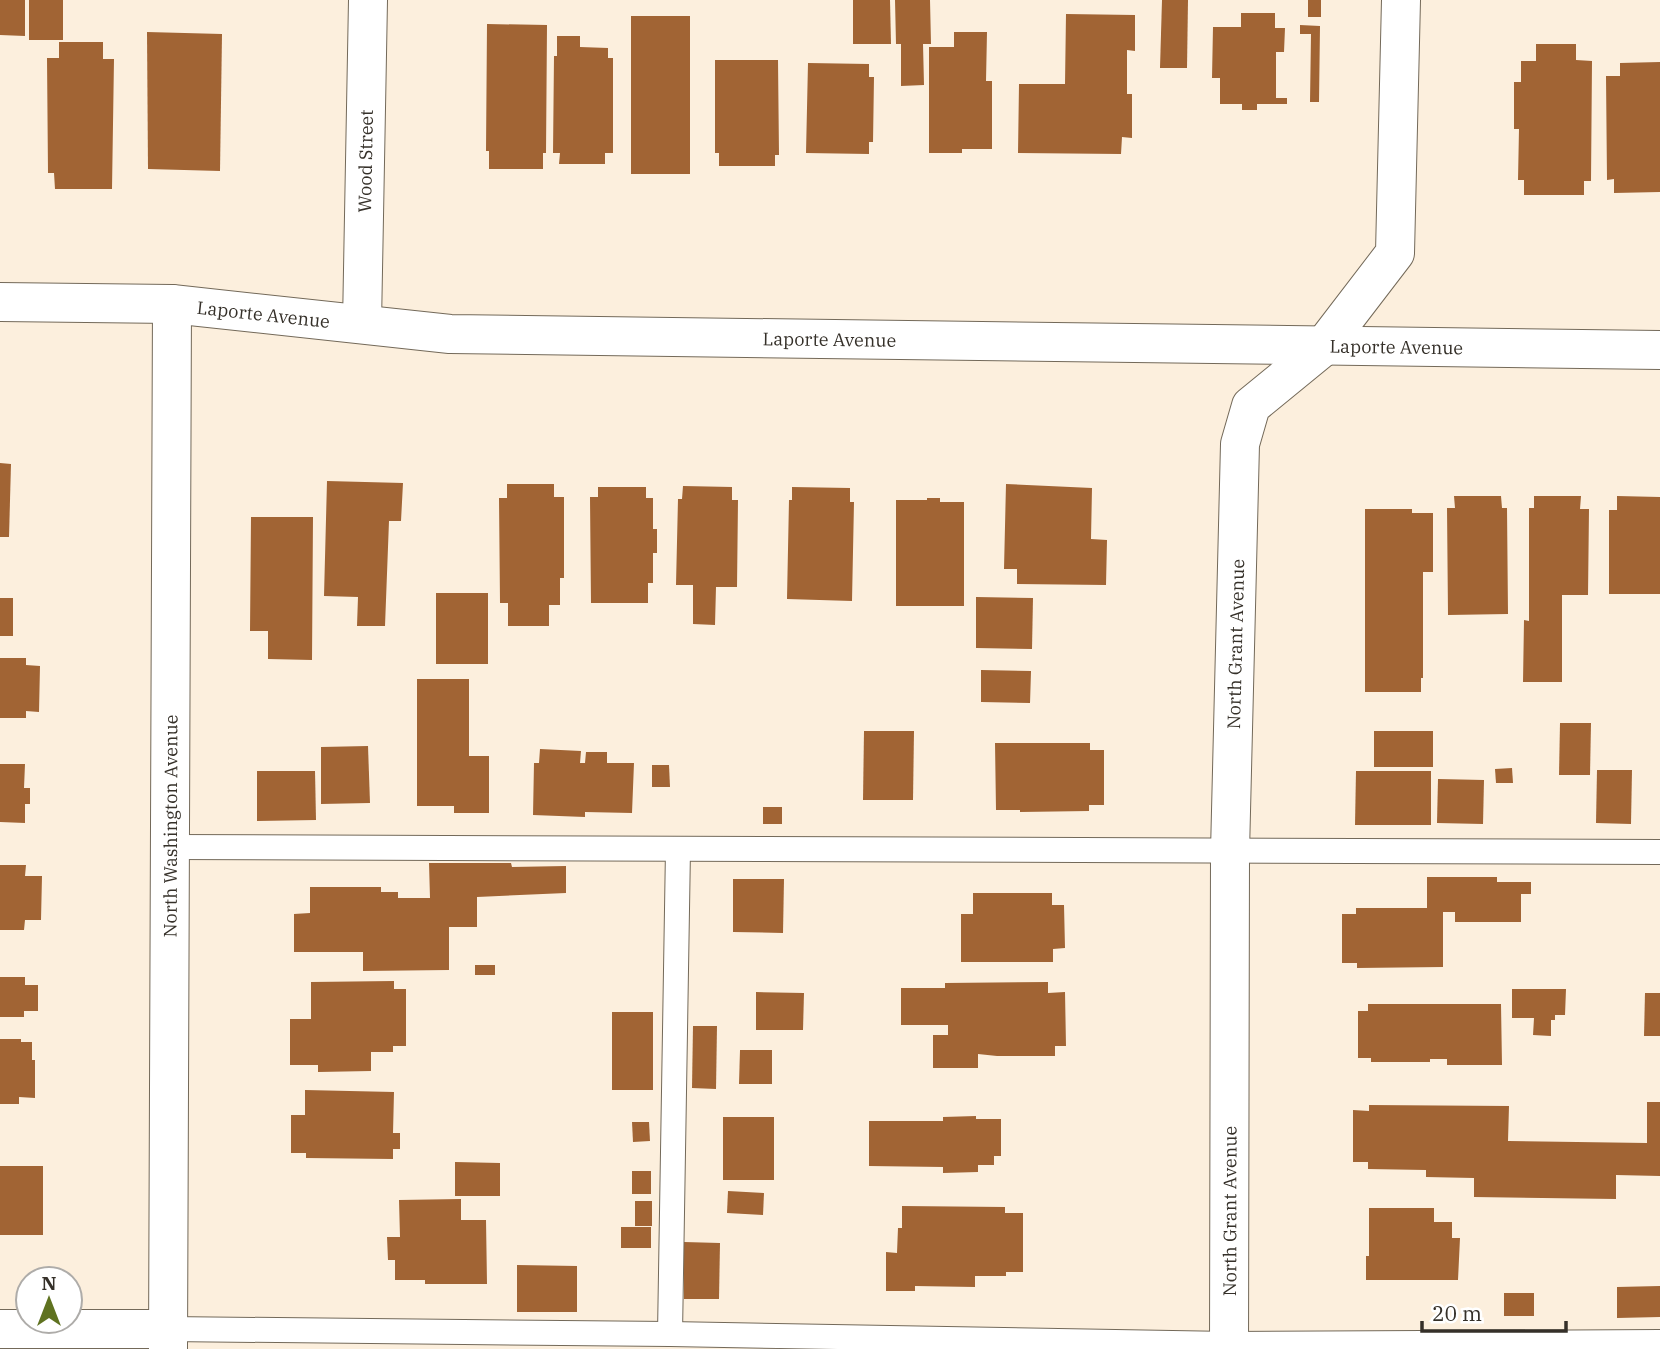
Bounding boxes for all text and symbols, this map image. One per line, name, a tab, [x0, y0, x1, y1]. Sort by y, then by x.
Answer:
street label: Wood Street	[353, 109, 377, 213]
street label: Laporte Avenue	[196, 295, 331, 332]
street label: Laporte Avenue	[762, 327, 896, 351]
street label: Laporte Avenue	[1329, 334, 1463, 359]
street label: North Grant Avenue	[1222, 559, 1249, 729]
street label: North Washington Avenue	[158, 715, 182, 937]
street label: North Grant Avenue	[1218, 1126, 1241, 1296]
north arrow	[14, 1265, 84, 1335]
text: N	[41, 1271, 57, 1295]
scale bar	[1422, 1290, 1566, 1334]
text: 20 m	[1432, 1299, 1482, 1327]

